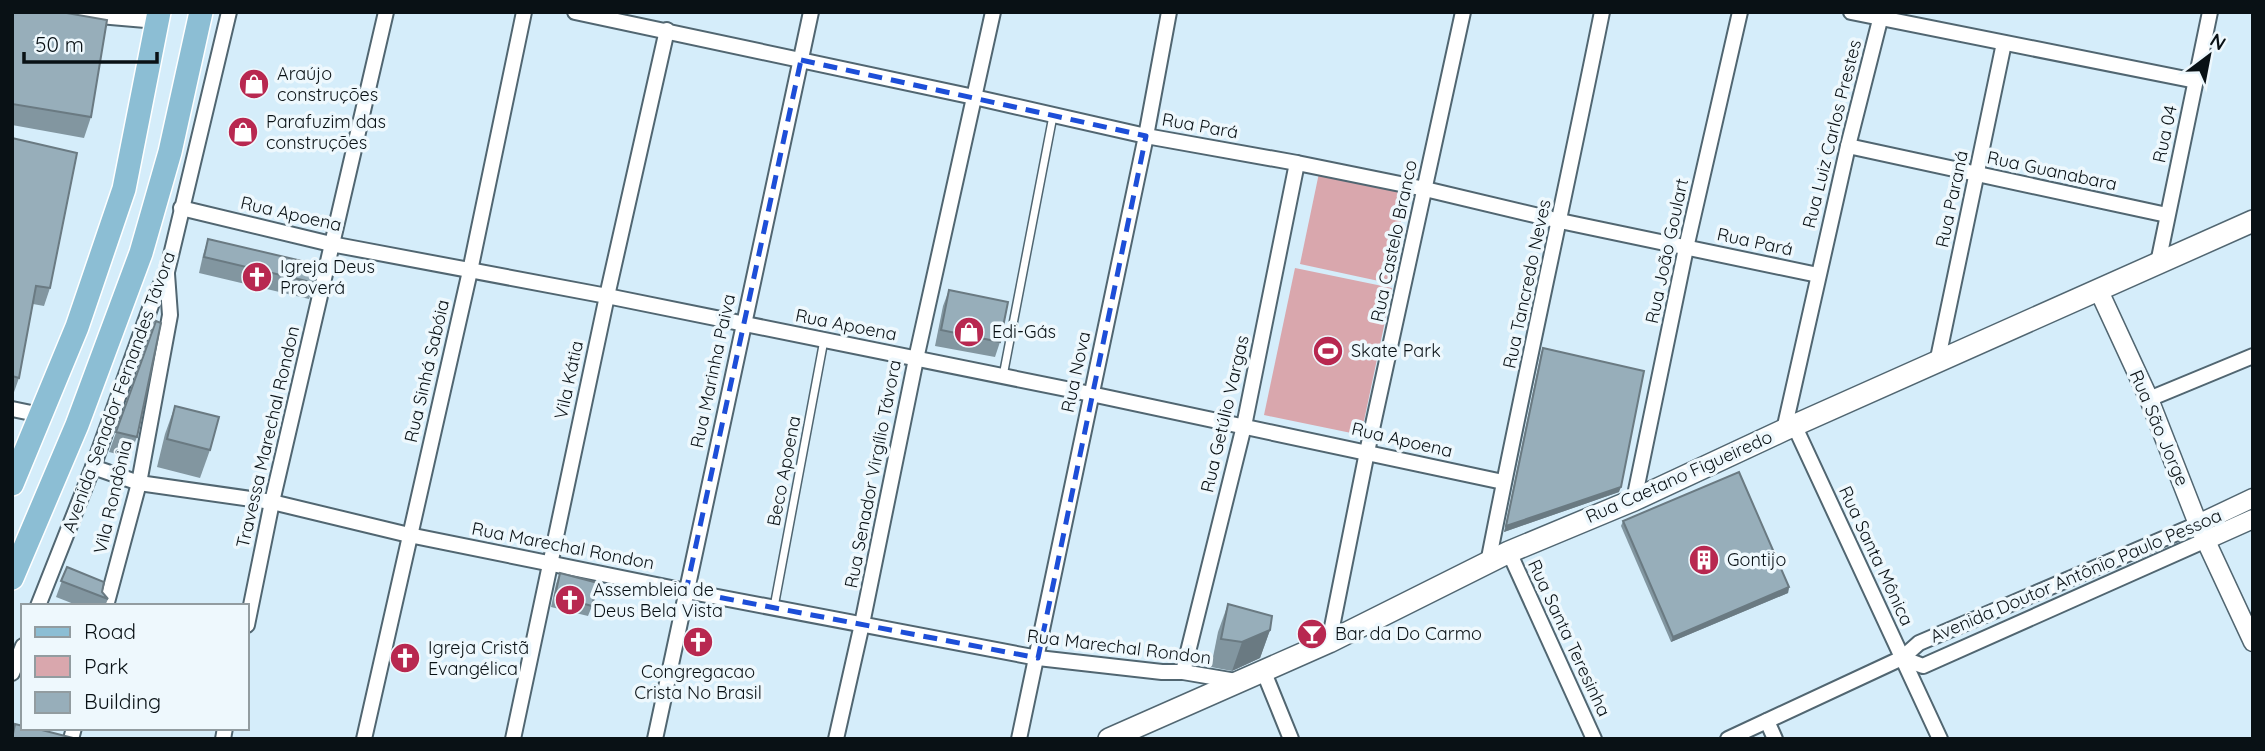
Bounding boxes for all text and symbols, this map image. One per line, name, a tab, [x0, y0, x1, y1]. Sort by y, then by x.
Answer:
scale bar	[24, 21, 158, 65]
north arrow	[2174, 21, 2244, 91]
text: N	[2206, 28, 2230, 55]
text: 50 m	[35, 31, 84, 57]
street label: Rua Luiz Carlos Prestes	[1797, 37, 1866, 231]
place label: Araújo construções	[277, 62, 378, 106]
shop icon: Araújo construções	[237, 67, 271, 101]
street label: Rua 04	[2147, 103, 2182, 165]
street label: Rua Pará	[1160, 107, 1240, 144]
place label: Parafuzim das construções	[266, 110, 386, 154]
shop icon: Parafuzim das construções	[226, 115, 260, 149]
street label: Rua Guanabara	[1985, 146, 2119, 196]
street label: Rua Paraná	[1930, 148, 1973, 249]
street label: Rua Castelo Branco	[1365, 158, 1422, 324]
street label: Rua João Goulart	[1640, 176, 1693, 325]
street label: Rua Apoena	[238, 191, 344, 236]
street label: Rua Tancredo Neves	[1497, 197, 1556, 371]
street label: Rua Pará	[1715, 222, 1795, 261]
street label: Avenida Senador Fernandes Távora	[57, 248, 180, 536]
place label: Igreja Deus Proverá	[280, 255, 375, 299]
church icon: Igreja Deus Proverá	[240, 260, 274, 294]
street label: Rua Marinha Paiva	[685, 292, 740, 450]
street label: Rua Sinhá Sabóia	[399, 297, 454, 445]
street label: Rua Apoena	[793, 303, 899, 346]
shop icon: Edi-Gás	[952, 315, 986, 349]
place label: Edi-Gás	[992, 320, 1056, 343]
street label: Travessa Marechal Rondon	[231, 324, 304, 550]
street label: Rua Nova	[1056, 329, 1095, 415]
street label: Rua Getúlio Vargas	[1195, 333, 1254, 495]
sports icon: Skate Park	[1311, 334, 1345, 368]
street label: Vila Kátia	[549, 339, 588, 421]
place label: Skate Park	[1351, 339, 1441, 362]
street label: Rua Senador Virgílio Távora	[839, 358, 906, 590]
street label: Rua São Jorge	[2125, 366, 2194, 489]
street label: Beco Apoena	[762, 414, 805, 528]
street label: Rua Apoena	[1349, 417, 1455, 462]
street label: Rua Caetano Figueiredo	[1582, 425, 1776, 528]
street label: Vila Rondônia	[88, 438, 137, 556]
street label: Rua Santa Mônica	[1834, 482, 1919, 629]
street label: Avenida Doutor Antônio Paulo Pessoa	[1927, 504, 2225, 648]
street label: Rua Marechal Rondon	[470, 517, 656, 574]
building icon: Gontijo	[1687, 543, 1721, 577]
place label: Gontijo	[1727, 548, 1786, 571]
street label: Rua Santa Teresinha	[1523, 556, 1616, 720]
place label: Assembleia de Deus Bela Vista	[593, 578, 723, 622]
church icon: Assembleia de Deus Bela Vista	[553, 583, 587, 617]
legend	[21, 604, 248, 730]
bar icon: Bar da Do Carmo	[1295, 617, 1329, 651]
text: Road	[84, 618, 136, 644]
place label: Bar da Do Carmo	[1335, 622, 1482, 645]
street label: Rua Marechal Rondon	[1026, 624, 1212, 669]
church icon: Congregacao Crista No Brasil	[681, 625, 715, 659]
place label: Igreja Cristã Evangélica	[428, 636, 529, 680]
church icon: Igreja Cristã Evangélica	[388, 641, 422, 675]
text: Park	[84, 653, 128, 679]
place label: Congregacao Crista No Brasil	[634, 660, 762, 704]
text: Building	[84, 688, 161, 714]

